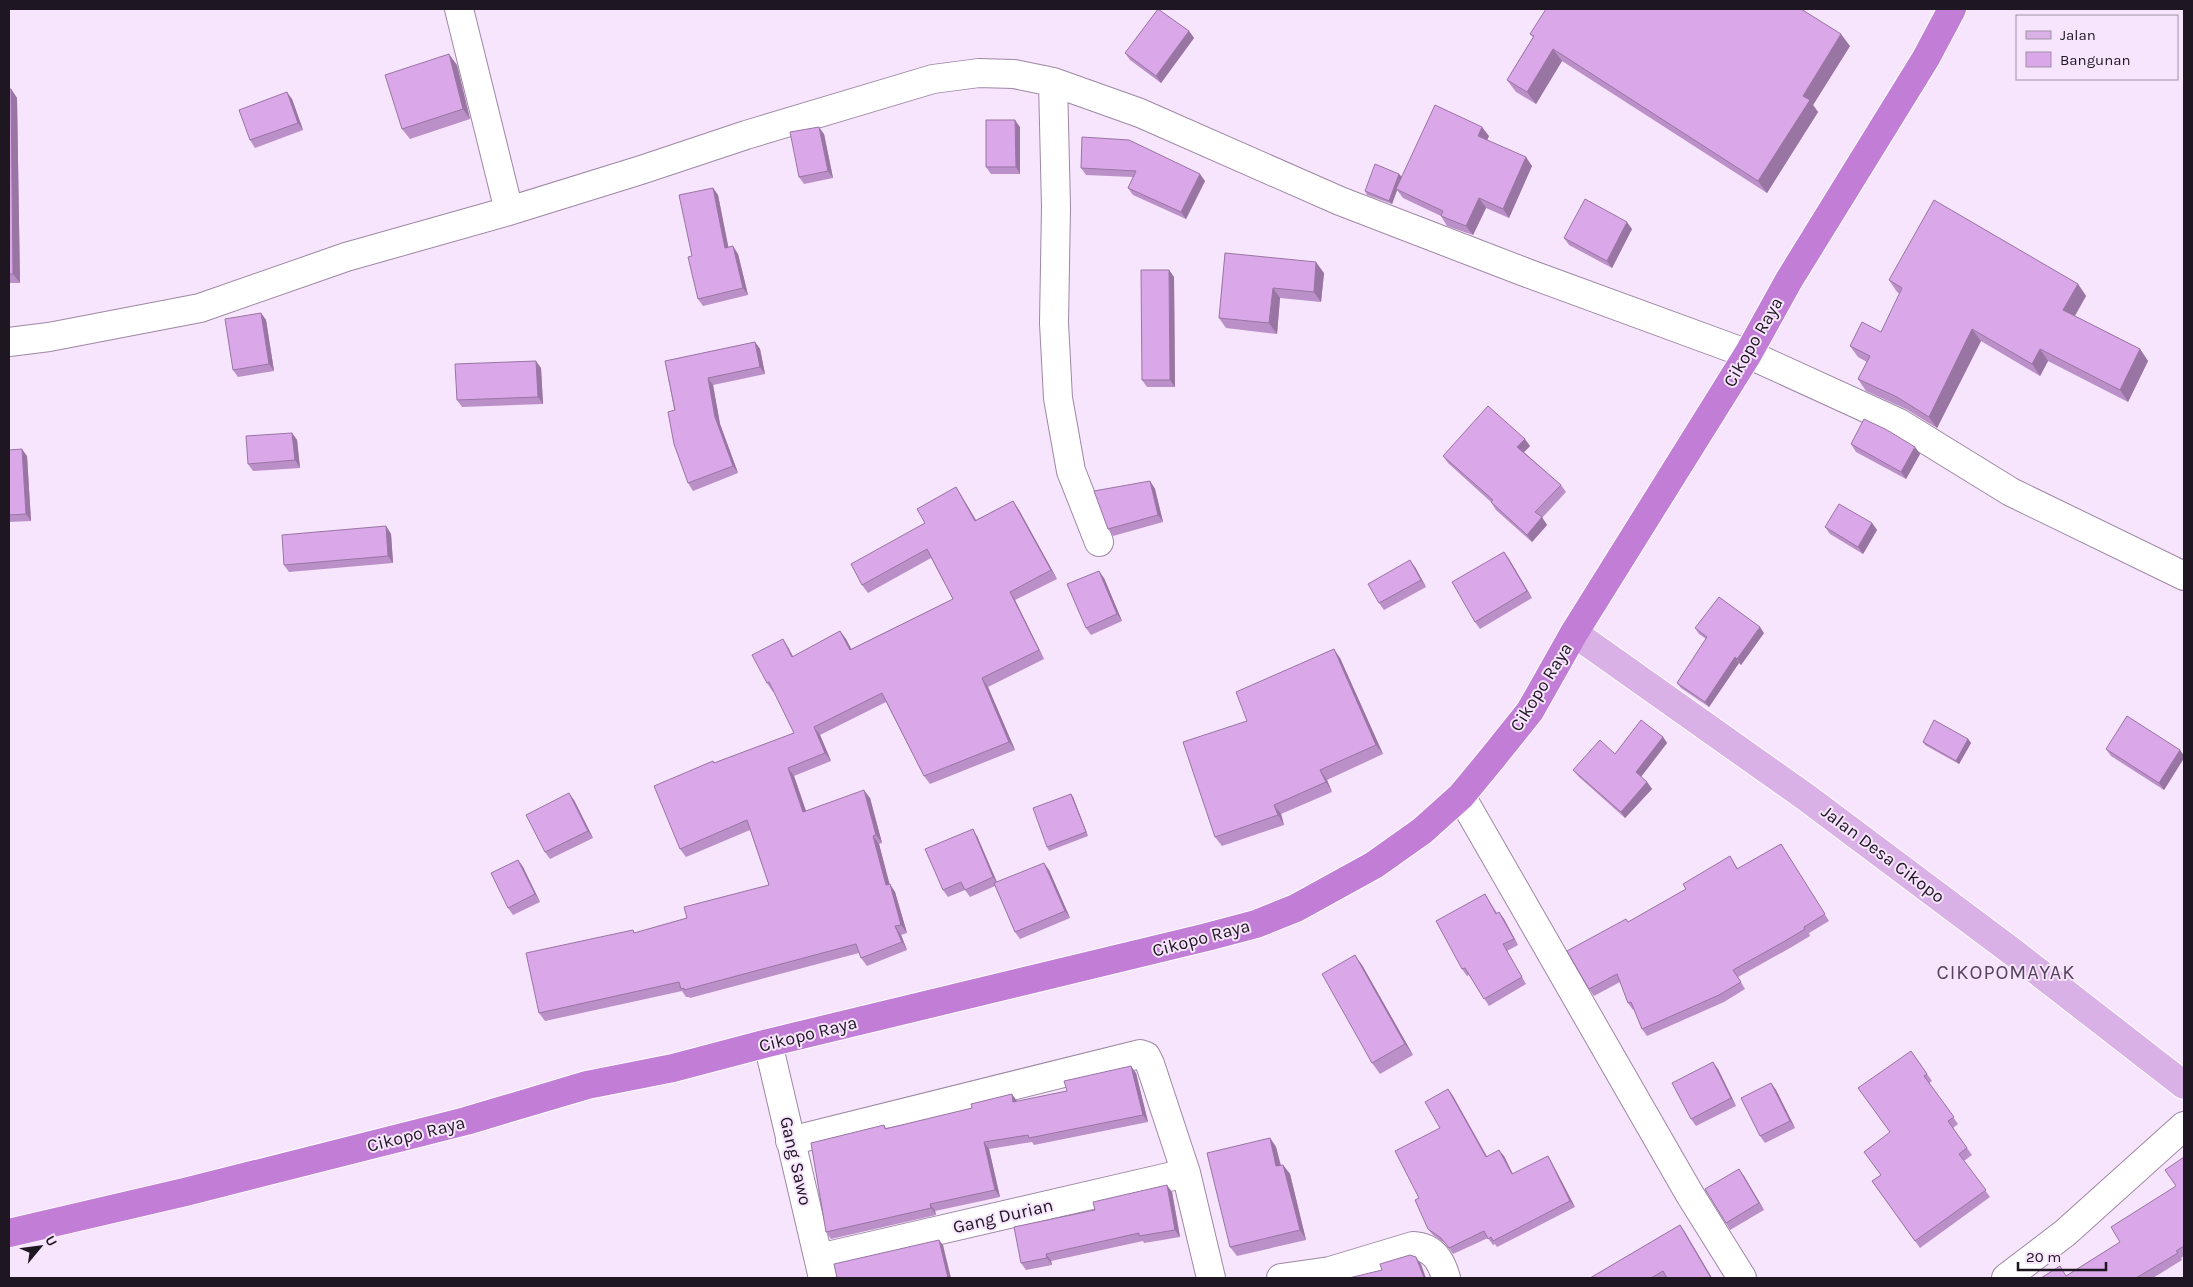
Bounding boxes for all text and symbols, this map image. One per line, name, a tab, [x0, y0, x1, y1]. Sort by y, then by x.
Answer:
legend	[2016, 15, 2178, 80]
text: Jalan	[2060, 26, 2096, 44]
text: Bangunan	[2060, 51, 2131, 69]
street label: Cikopo Raya	[1718, 293, 1788, 391]
street label: Cikopo Raya	[1505, 639, 1577, 735]
street label: Jalan Desa Cikopo	[1817, 800, 1949, 908]
street label: Cikopo Raya	[1150, 914, 1252, 962]
district label: CIKOPOMAYAK	[1936, 961, 2076, 984]
street label: Cikopo Raya	[757, 1011, 859, 1057]
street label: Cikopo Raya	[365, 1111, 467, 1157]
street label: Gang Sawo	[775, 1114, 817, 1208]
street label: Gang Durian	[951, 1194, 1055, 1238]
north arrow	[15, 1222, 65, 1272]
text: U	[41, 1233, 61, 1249]
scale bar	[2018, 1240, 2106, 1272]
text: 20 m	[2026, 1248, 2061, 1266]

